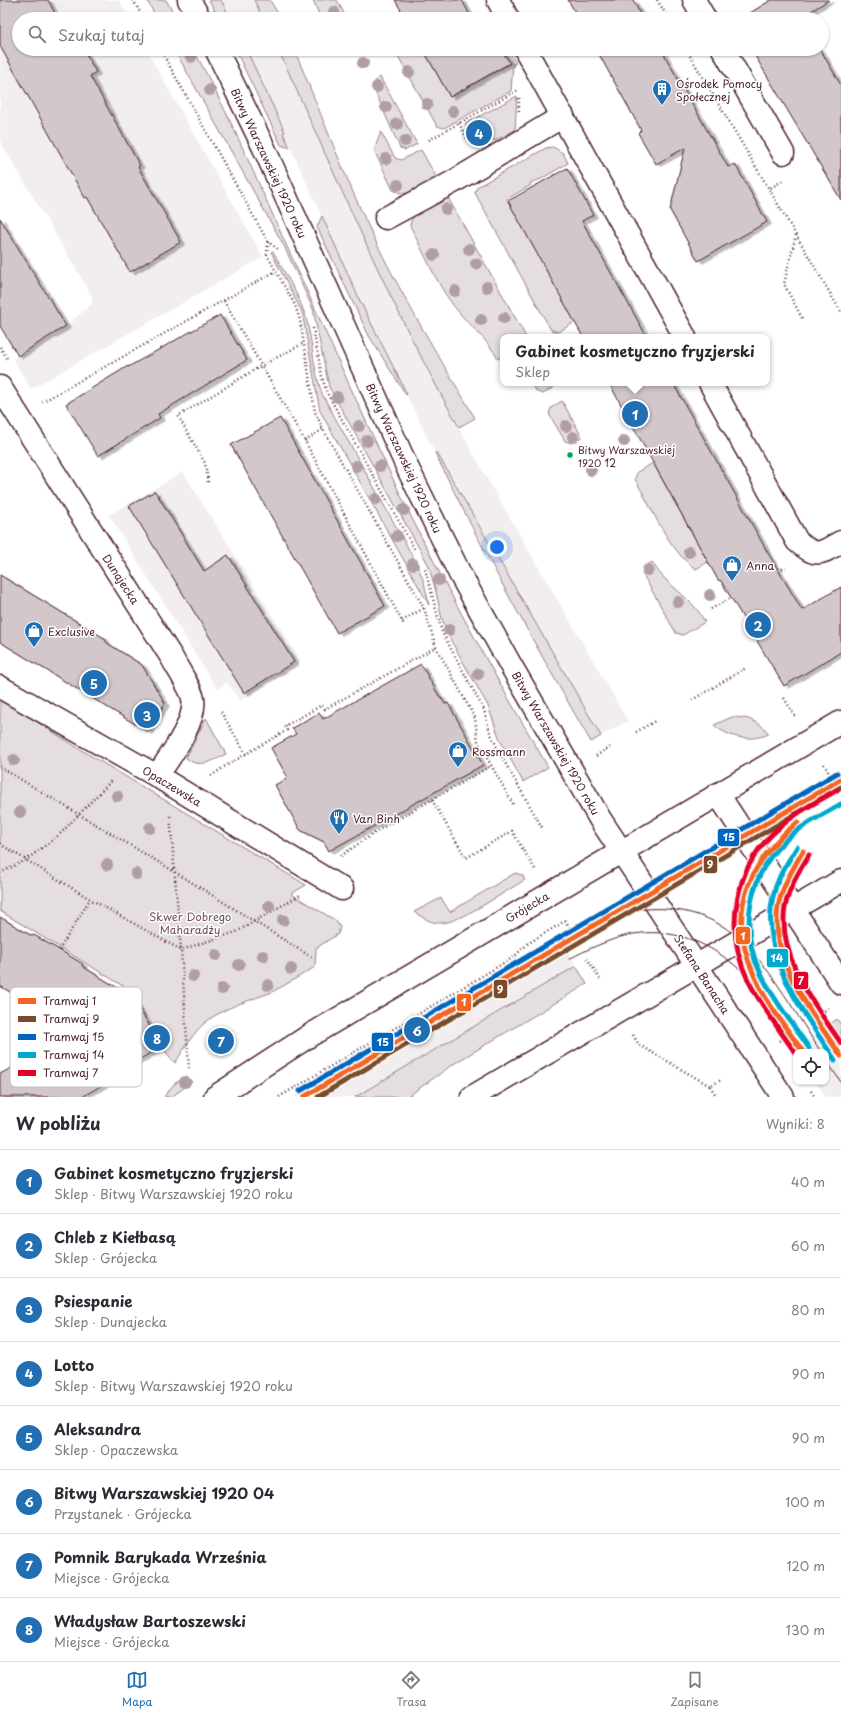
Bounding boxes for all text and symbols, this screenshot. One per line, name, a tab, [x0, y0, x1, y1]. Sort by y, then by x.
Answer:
search box	[12, 12, 829, 56]
icon: search	[26, 23, 48, 45]
text: Szukaj tutaj	[58, 23, 145, 46]
place label: Ośrodek Pomocy Społecznej	[676, 75, 762, 105]
building icon: Ośrodek Pomocy Społecznej	[651, 78, 673, 106]
street label: Bitwy Warszawskiej 1920 roku	[227, 85, 311, 241]
pin: 4	[466, 118, 492, 148]
popup	[500, 334, 770, 386]
text: Gabinet kosmetyczno fryzjerski	[515, 339, 755, 362]
text: Sklep	[515, 362, 550, 381]
street label: Bitwy Warszawskiej 1920 roku	[362, 380, 446, 536]
pin: 1	[622, 399, 648, 429]
place label: Bitwy Warszawskiej 1920 12	[578, 442, 675, 470]
marker: Bitwy Warszawskiej 1920 12	[565, 450, 575, 460]
your location	[487, 537, 507, 557]
street label: Dunajecka	[98, 551, 144, 608]
shop icon: Anna	[721, 554, 743, 582]
place label: Anna	[746, 557, 774, 574]
pin: 2	[745, 610, 771, 640]
shop icon: Exclusive	[23, 620, 45, 648]
place label: Exclusive	[48, 623, 95, 640]
pin: 5	[81, 668, 107, 698]
street label: Bitwy Warszawskiej 1920 roku	[508, 668, 604, 818]
pin: 3	[134, 700, 160, 730]
shop icon: Rossmann	[447, 740, 469, 768]
place label: Rossmann	[472, 743, 526, 760]
street label: Opaczewska	[139, 762, 205, 810]
restaurant icon: Van Binh	[328, 807, 350, 835]
place label: Van Binh	[353, 810, 400, 827]
line badge: 15	[717, 828, 740, 847]
text: 15	[723, 828, 735, 845]
line badge: 9	[703, 855, 718, 874]
text: 9	[707, 855, 714, 872]
street label: Grójecka	[502, 887, 552, 927]
park label: Skwer Dobrego Maharadży	[149, 908, 231, 938]
line badge: 1	[735, 926, 751, 945]
text: 1	[740, 927, 746, 944]
street label: Stefana Banacha	[670, 931, 734, 1017]
line badge: 14	[766, 948, 789, 968]
text: 14	[771, 949, 784, 966]
line badge: 7	[793, 971, 809, 990]
text: 7	[798, 972, 805, 989]
line badge: 9	[493, 979, 508, 999]
text: 9	[497, 980, 504, 997]
legend	[10, 987, 142, 1087]
text: Tramwaj 1	[43, 992, 96, 1009]
line badge: 1	[456, 993, 472, 1012]
text: 1	[461, 993, 467, 1010]
text: Tramwaj 9	[43, 1010, 100, 1027]
pin: 6	[404, 1015, 430, 1045]
pin: 8	[144, 1023, 170, 1053]
pin: 7	[208, 1026, 234, 1056]
text: Tramwaj 15	[43, 1028, 104, 1045]
line badge: 15	[371, 1032, 394, 1052]
text: 15	[377, 1033, 389, 1050]
text: Tramwaj 14	[43, 1046, 104, 1063]
map controls	[793, 1049, 829, 1085]
button: locate	[793, 1049, 829, 1085]
text: Tramwaj 7	[43, 1064, 98, 1081]
text: W pobliżu	[16, 1110, 101, 1136]
text: Wyniki: 8	[766, 1114, 825, 1133]
text: Gabinet kosmetyczno fryzjerski	[54, 1161, 293, 1184]
text: 1	[26, 1172, 32, 1191]
text: 40 m	[791, 1172, 825, 1191]
text: Sklep · Bitwy Warszawskiej 1920 roku	[54, 1184, 293, 1203]
text: Chleb z Kiełbasą	[54, 1225, 176, 1248]
text: 2	[24, 1236, 34, 1255]
text: 60 m	[791, 1236, 825, 1255]
text: Sklep · Grójecka	[54, 1248, 157, 1267]
text: Psiespanie	[54, 1289, 132, 1312]
text: 3	[25, 1300, 33, 1319]
text: 80 m	[791, 1300, 825, 1319]
text: Sklep · Dunajecka	[54, 1312, 167, 1331]
text: Lotto	[54, 1353, 94, 1376]
text: 4	[25, 1364, 33, 1383]
text: 90 m	[792, 1364, 825, 1383]
text: Sklep · Bitwy Warszawskiej 1920 roku	[54, 1376, 293, 1395]
text: Aleksandra	[54, 1417, 141, 1440]
text: 5	[25, 1428, 33, 1447]
text: 90 m	[792, 1428, 825, 1447]
text: Sklep · Opaczewska	[54, 1440, 178, 1459]
text: Bitwy Warszawskiej 1920 04	[54, 1481, 274, 1504]
text: 6	[24, 1492, 34, 1511]
text: 100 m	[785, 1492, 825, 1511]
text: Przystanek · Grójecka	[54, 1504, 192, 1523]
text: Pomnik Barykada Września	[54, 1545, 267, 1568]
text: 7	[25, 1556, 33, 1575]
text: 120 m	[786, 1556, 825, 1575]
text: Miejsce · Grójecka	[54, 1568, 169, 1587]
text: Władysław Bartoszewski	[54, 1609, 246, 1632]
text: 8	[25, 1620, 33, 1639]
text: 130 m	[786, 1620, 825, 1639]
text: Miejsce · Grójecka	[54, 1632, 169, 1651]
tab: Mapa	[122, 1669, 152, 1710]
tab: Trasa	[396, 1669, 426, 1710]
tab: Zapisane	[670, 1669, 719, 1710]

